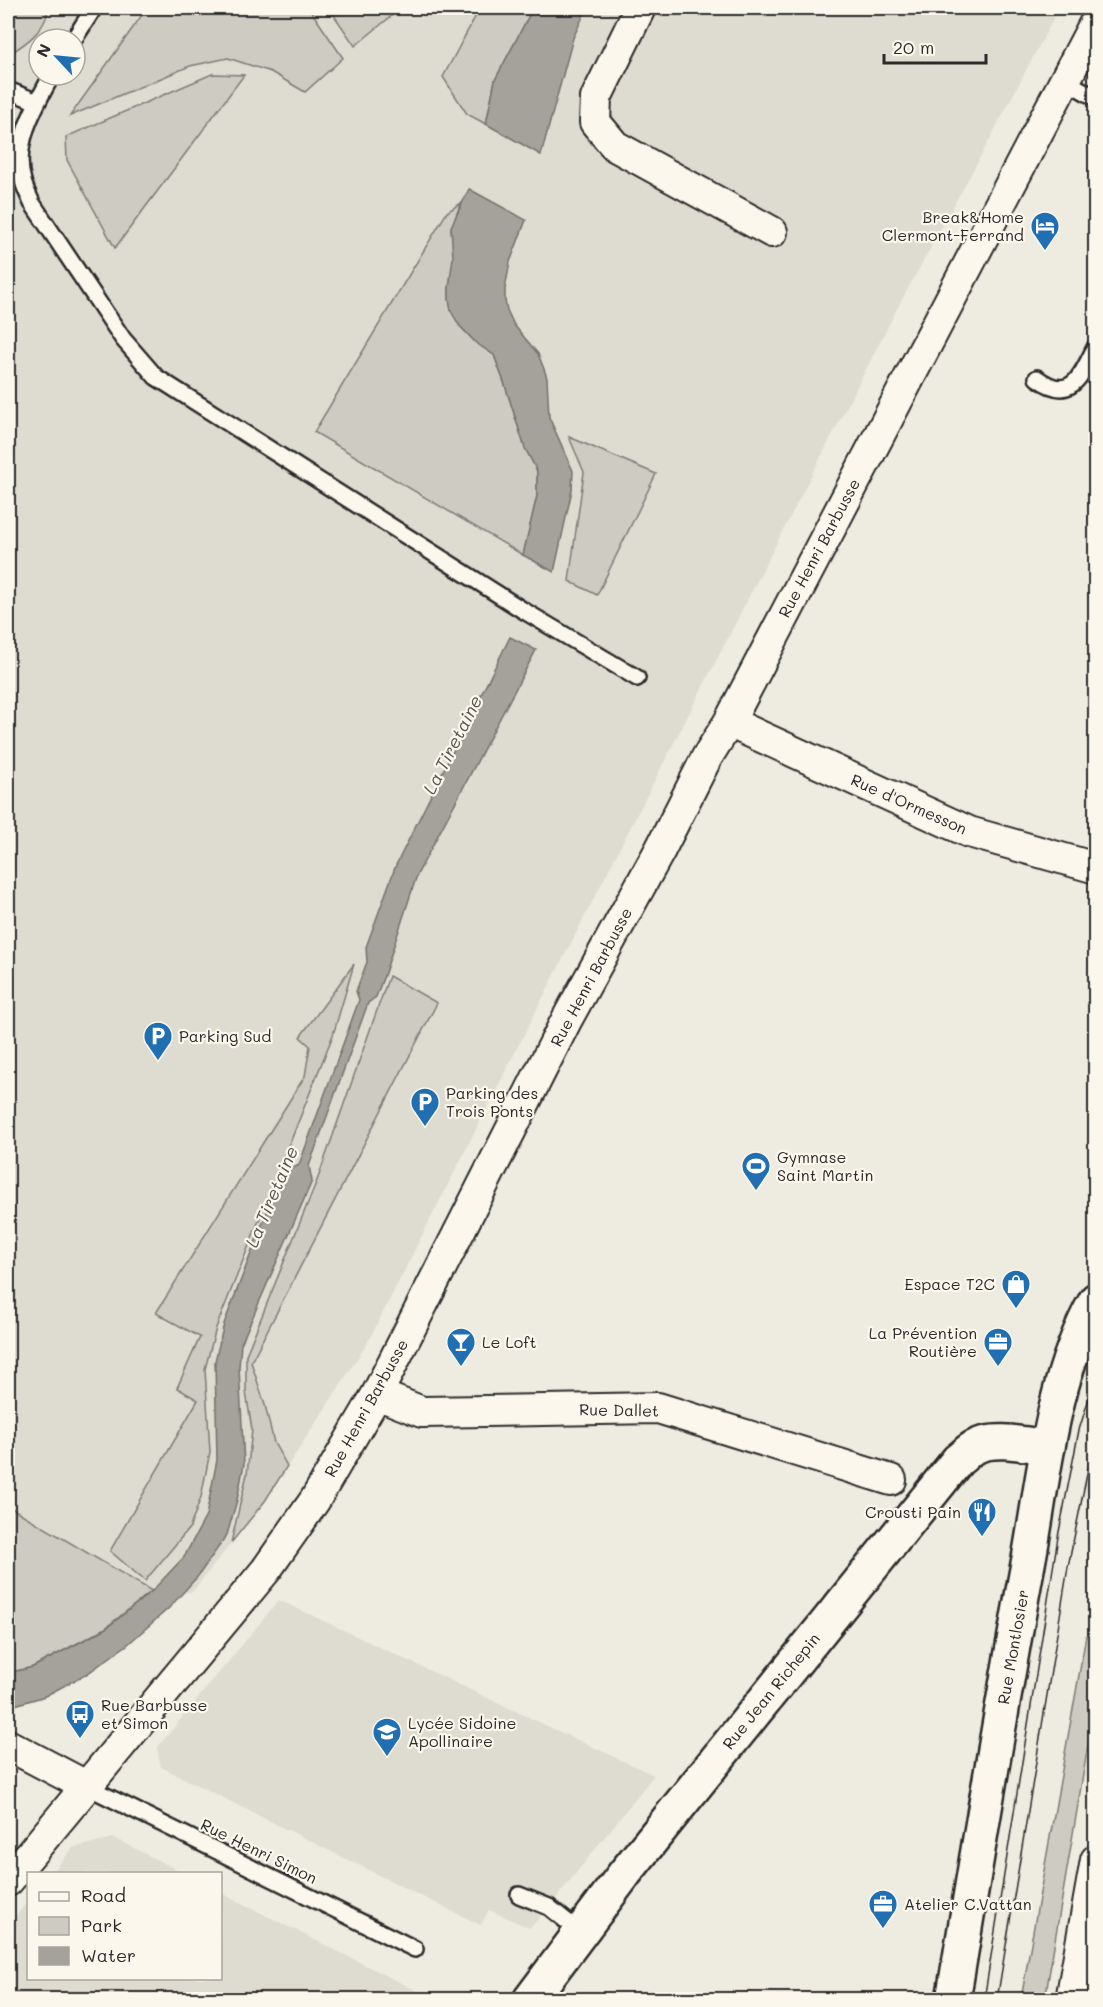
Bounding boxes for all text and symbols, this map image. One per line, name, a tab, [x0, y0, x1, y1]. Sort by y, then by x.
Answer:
north arrow	[27, 27, 87, 87]
scale bar	[884, 27, 986, 65]
text: 20 m	[893, 35, 934, 59]
text: N	[31, 40, 55, 60]
place label: Break&Home Clermont-Ferrand	[882, 206, 1024, 245]
hotel icon: Break&Home Clermont-Ferrand	[1029, 210, 1061, 252]
street label: Rue Henri Barbusse	[773, 475, 864, 621]
water label: La Tiretaine	[417, 691, 487, 798]
street label: Rue d'Ormesson	[848, 769, 971, 839]
street label: Rue Henri Barbusse	[545, 904, 636, 1050]
parking icon: Parking Sud	[142, 1020, 174, 1062]
place label: Parking Sud	[179, 1025, 271, 1046]
place label: Parking des Trois Ponts	[446, 1082, 538, 1121]
parking icon: Parking des Trois Ponts	[409, 1086, 441, 1128]
water label: La Tiretaine	[239, 1142, 303, 1251]
place label: Gymnase Saint Martin	[777, 1146, 873, 1185]
sports icon: Gymnase Saint Martin	[740, 1150, 772, 1192]
shop icon: Espace T2C	[1000, 1268, 1032, 1310]
place label: Espace T2C	[905, 1273, 995, 1294]
place label: La Prévention Routière	[869, 1322, 977, 1361]
bar icon: Le Loft	[445, 1326, 477, 1368]
office icon: La Prévention Routière	[982, 1326, 1014, 1368]
place label: Le Loft	[482, 1331, 537, 1352]
street label: Rue Henri Barbusse	[319, 1335, 412, 1480]
street label: Rue Dallet	[579, 1398, 659, 1421]
restaurant icon: Crousti Pain	[966, 1496, 998, 1538]
place label: Crousti Pain	[865, 1501, 961, 1522]
street label: Rue Montlosier	[992, 1588, 1033, 1706]
street label: Rue Jean Richepin	[717, 1628, 824, 1753]
place label: Rue Barbusse et Simon	[101, 1694, 207, 1733]
bus stop icon: Rue Barbusse et Simon	[64, 1698, 96, 1740]
place label: Lycée Sidoine Apollinaire	[408, 1712, 516, 1751]
school or university icon: Lycée Sidoine Apollinaire	[371, 1716, 403, 1758]
street label: Rue Henri Simon	[197, 1813, 321, 1888]
legend	[27, 1872, 222, 1980]
text: Road	[81, 1883, 126, 1907]
office icon: Atelier C.Vattan	[867, 1888, 899, 1930]
place label: Atelier C.Vattan	[904, 1893, 1032, 1914]
text: Park	[81, 1913, 122, 1937]
text: Water	[81, 1943, 136, 1967]

